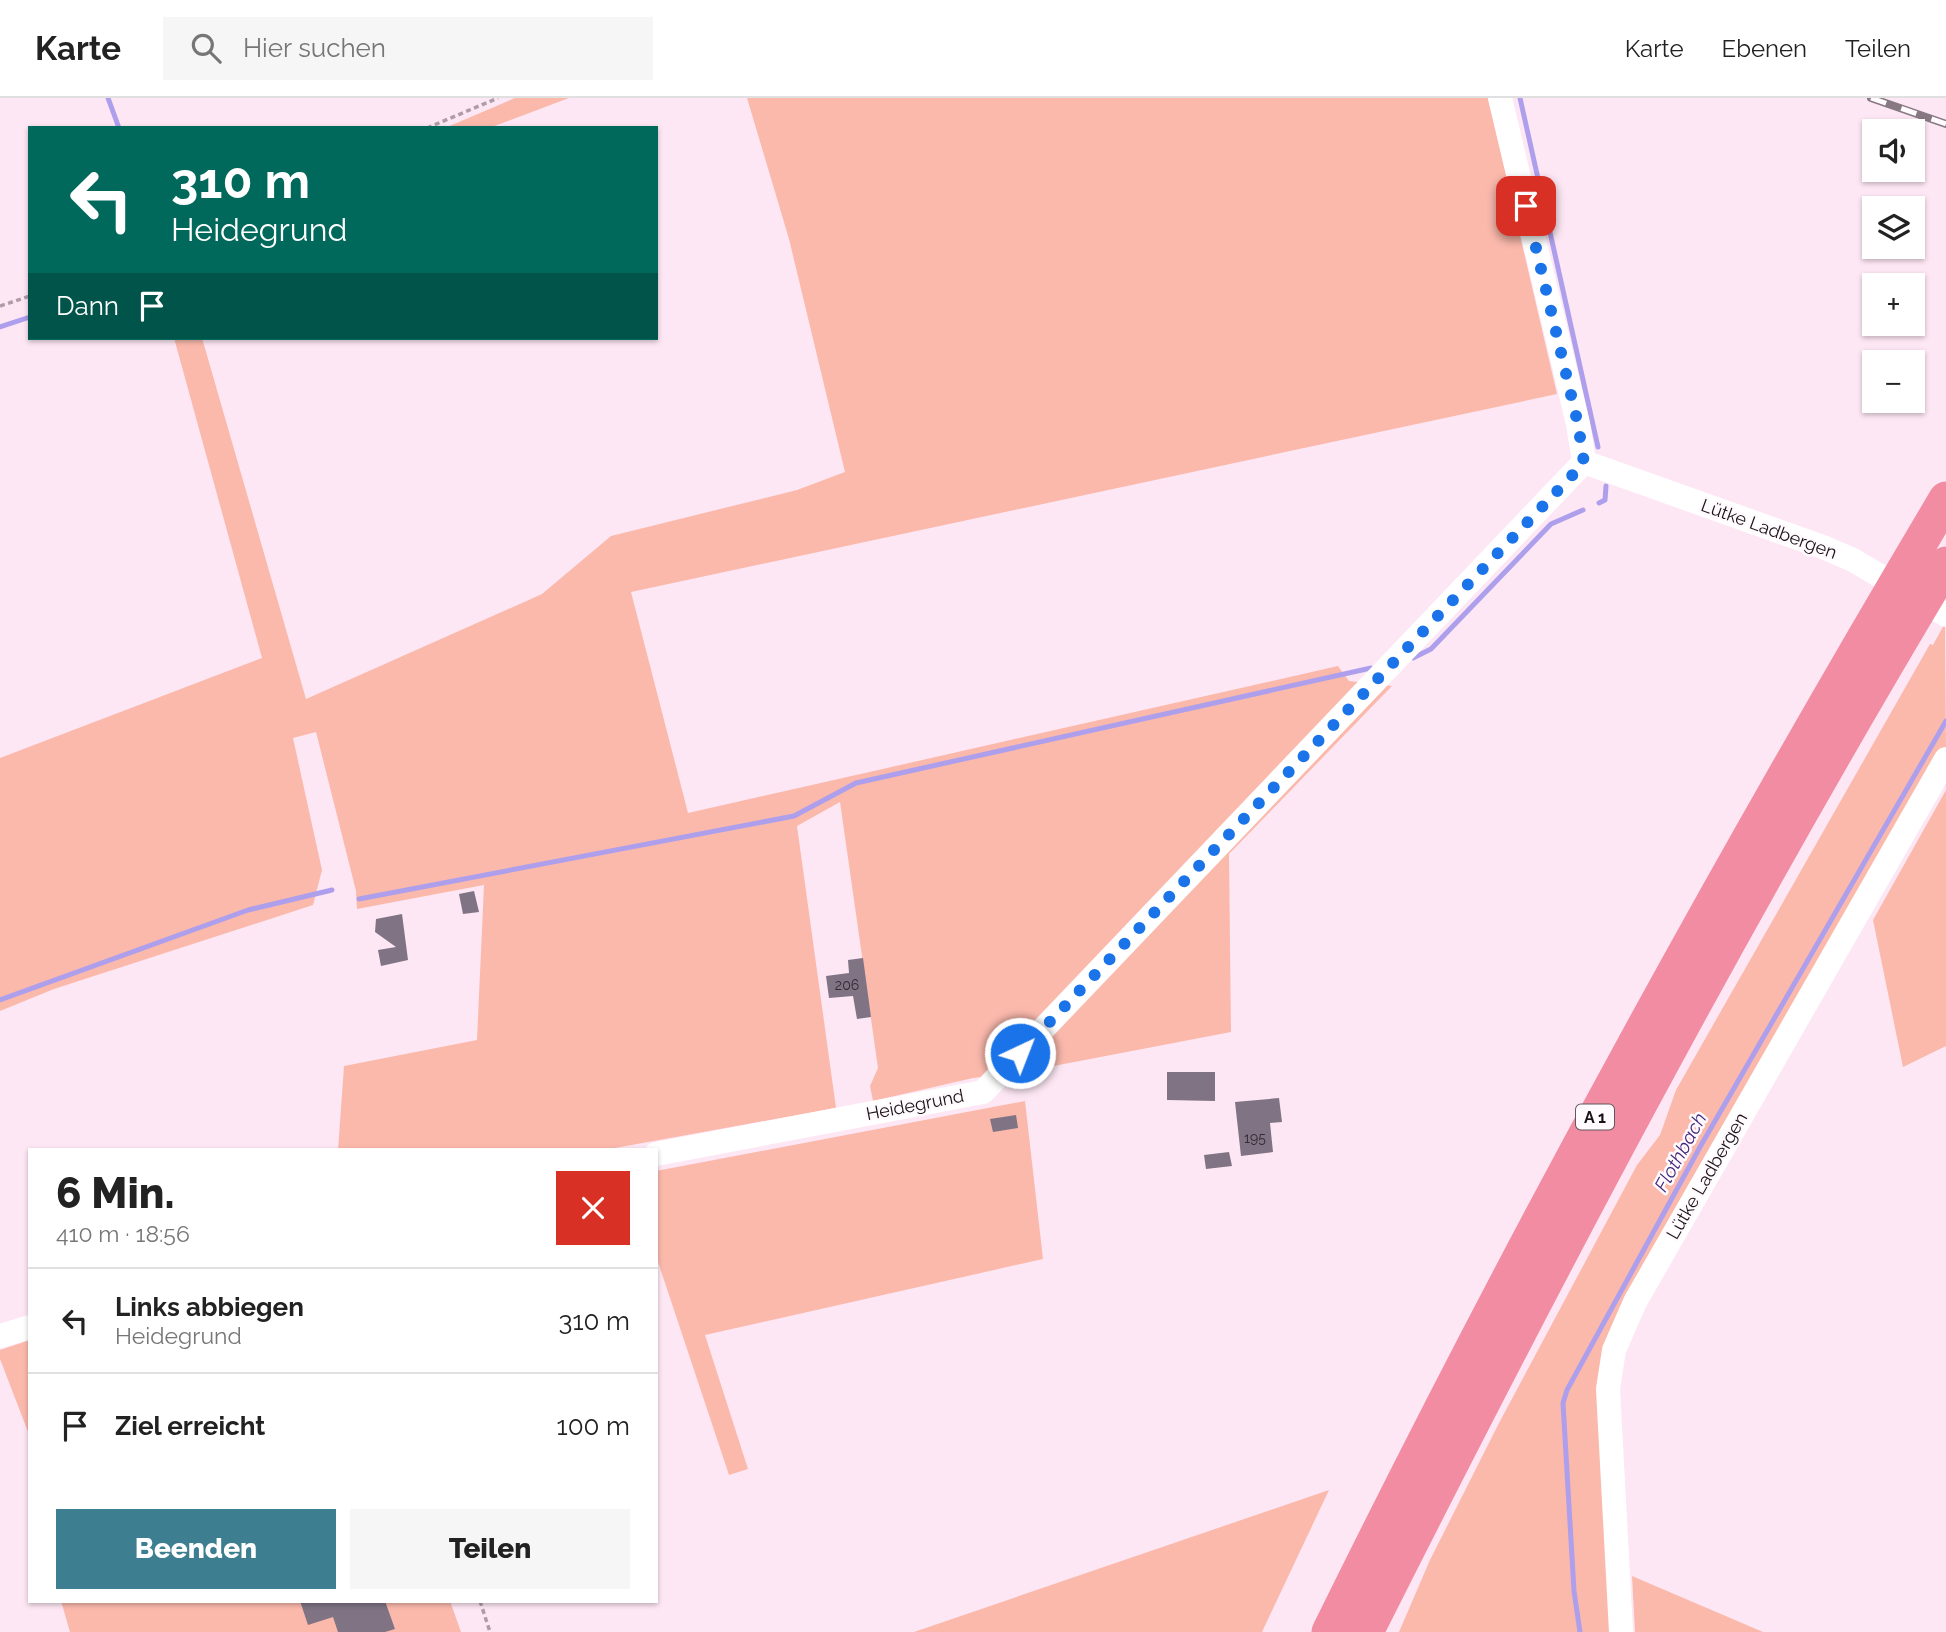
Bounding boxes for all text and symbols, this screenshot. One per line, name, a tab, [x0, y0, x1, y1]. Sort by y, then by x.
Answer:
search box	[163, 17, 653, 80]
text: Karte	[35, 29, 121, 68]
icon: search	[187, 29, 225, 67]
text: Hier suchen	[243, 33, 386, 63]
text: Karte	[1625, 34, 1684, 63]
text: Ebenen	[1722, 34, 1807, 63]
text: Teilen	[1845, 34, 1911, 63]
map controls	[1862, 119, 1925, 413]
button: sound	[1862, 119, 1925, 182]
text: 310 m	[171, 152, 310, 209]
icon: left	[56, 154, 147, 245]
pin	[1496, 176, 1556, 236]
icon: arrive	[1507, 187, 1545, 225]
button: layers	[1862, 196, 1925, 259]
text: Heidegrund	[171, 211, 347, 248]
button: +	[1862, 273, 1925, 336]
icon: arrive	[133, 287, 171, 325]
text: Dann	[56, 291, 119, 321]
button: −	[1862, 350, 1925, 413]
street label: Lütke Ladbergen	[1698, 494, 1840, 563]
house number: 206	[835, 977, 859, 993]
position arrow	[983, 1016, 1057, 1090]
street label: Heidegrund	[864, 1085, 966, 1124]
road number: A 1	[1576, 1105, 1614, 1130]
water label: Flothbach	[1649, 1109, 1711, 1195]
street label: Lütke Ladbergen	[1662, 1109, 1751, 1243]
house number: 195	[1244, 1130, 1266, 1146]
text: 6 Min.	[56, 1169, 175, 1218]
button: close	[556, 1171, 630, 1245]
text: 410 m · 18:56	[56, 1220, 190, 1247]
text: Links abbiegen	[115, 1292, 304, 1322]
icon: left	[56, 1302, 94, 1340]
text: 310 m	[559, 1306, 630, 1336]
text: Heidegrund	[115, 1322, 242, 1349]
icon: arrive	[56, 1407, 94, 1445]
text: Ziel erreicht	[115, 1411, 265, 1441]
text: 100 m	[557, 1411, 630, 1441]
button: Beenden	[56, 1509, 336, 1589]
button: Teilen	[350, 1509, 630, 1589]

